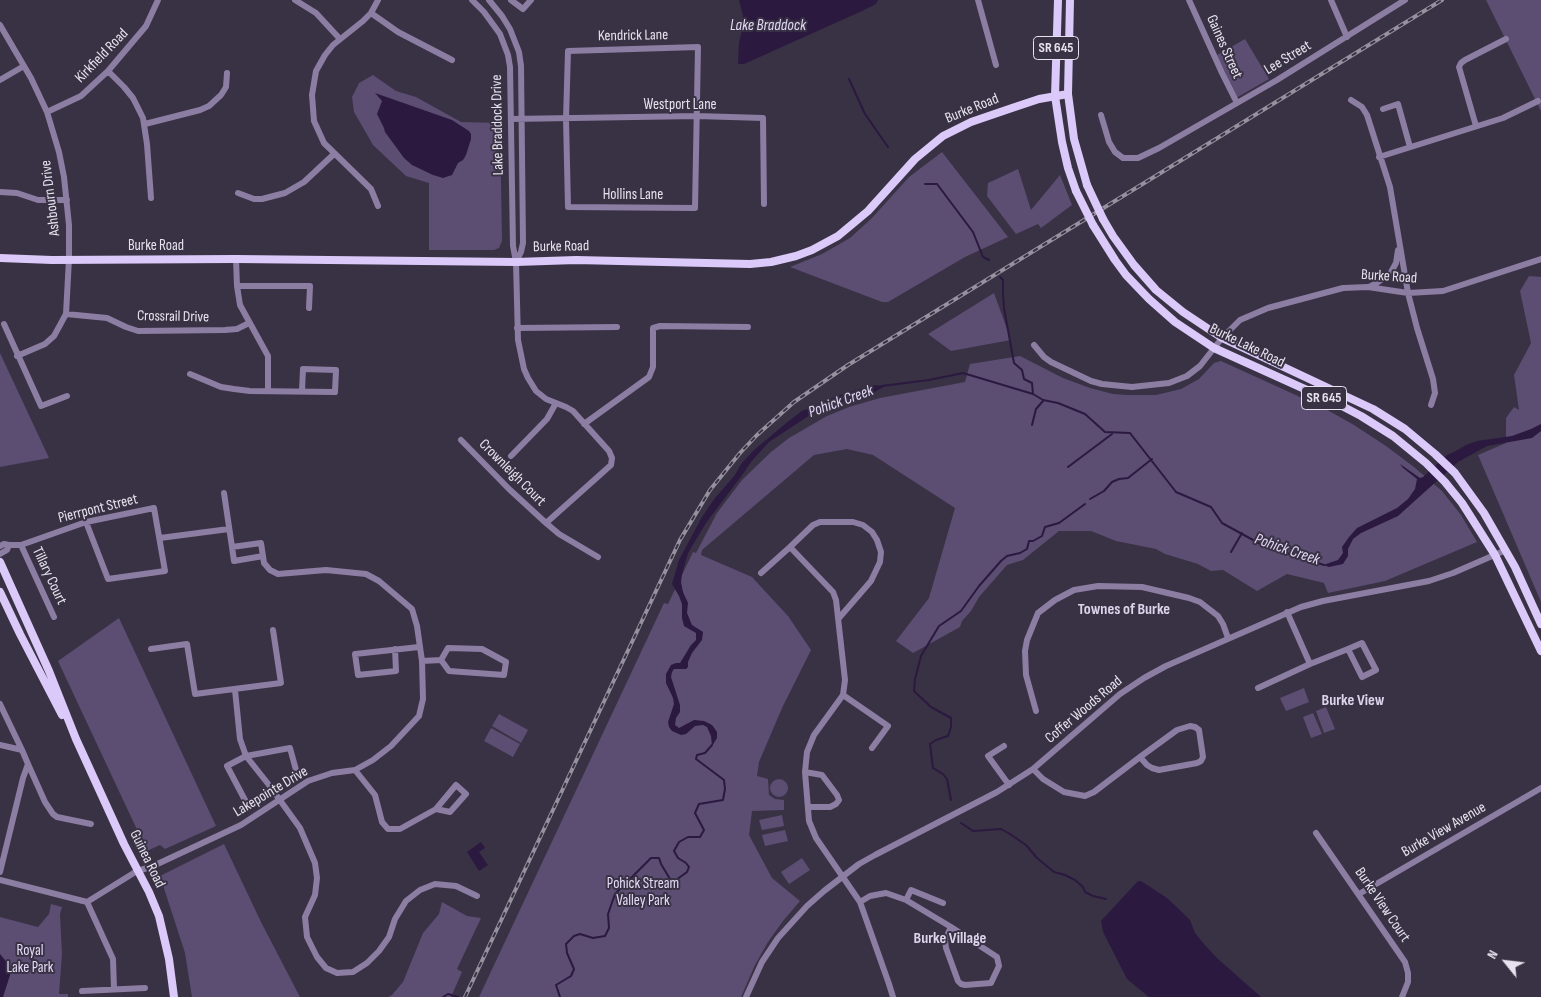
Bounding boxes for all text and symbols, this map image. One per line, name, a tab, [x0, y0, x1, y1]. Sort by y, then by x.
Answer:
street label: Gaines Street	[1202, 12, 1246, 82]
water label: Lake Braddock	[730, 16, 806, 36]
street label: Kirkfield Road	[72, 25, 132, 87]
street label: Kendrick Lane	[598, 26, 668, 46]
road number: SR 645	[1034, 36, 1078, 59]
street label: Lee Street	[1261, 37, 1315, 79]
street label: Lake Braddock Drive	[488, 74, 508, 176]
street label: Burke Road	[943, 90, 1001, 128]
street label: Westport Lane	[643, 96, 717, 114]
street label: Ashbourn Drive	[37, 159, 65, 237]
street label: Hollins Lane	[603, 186, 663, 204]
street label: Burke Road	[128, 237, 184, 255]
street label: Burke Road	[533, 238, 589, 256]
street label: Burke Road	[1360, 266, 1418, 288]
street label: Crossrail Drive	[137, 307, 209, 327]
street label: Burke Lake Road	[1206, 320, 1288, 372]
water label: Pohick Creek	[806, 381, 876, 423]
road number: SR 645	[1302, 386, 1346, 409]
street label: Crownleigh Court	[475, 436, 549, 510]
street label: Pierrpont Street	[56, 490, 140, 528]
water label: Pohick Creek	[1252, 530, 1322, 570]
street label: Tillary Court	[28, 544, 70, 608]
district label: Townes of Burke	[1078, 600, 1170, 620]
street label: Coffer Woods Road	[1042, 672, 1126, 748]
district label: Burke View	[1322, 691, 1384, 711]
street label: Lakepointe Drive	[231, 763, 311, 821]
street label: Burke View Avenue	[1399, 799, 1489, 861]
street label: Guinea Road	[125, 827, 169, 891]
street label: Burke View Court	[1350, 864, 1414, 946]
park label: Pohick Stream Valley Park	[607, 875, 679, 910]
district label: Burke Village	[914, 929, 986, 949]
north arrow	[1481, 937, 1531, 987]
park label: Royal Lake Park	[6, 942, 54, 977]
text: N	[1483, 947, 1502, 962]

